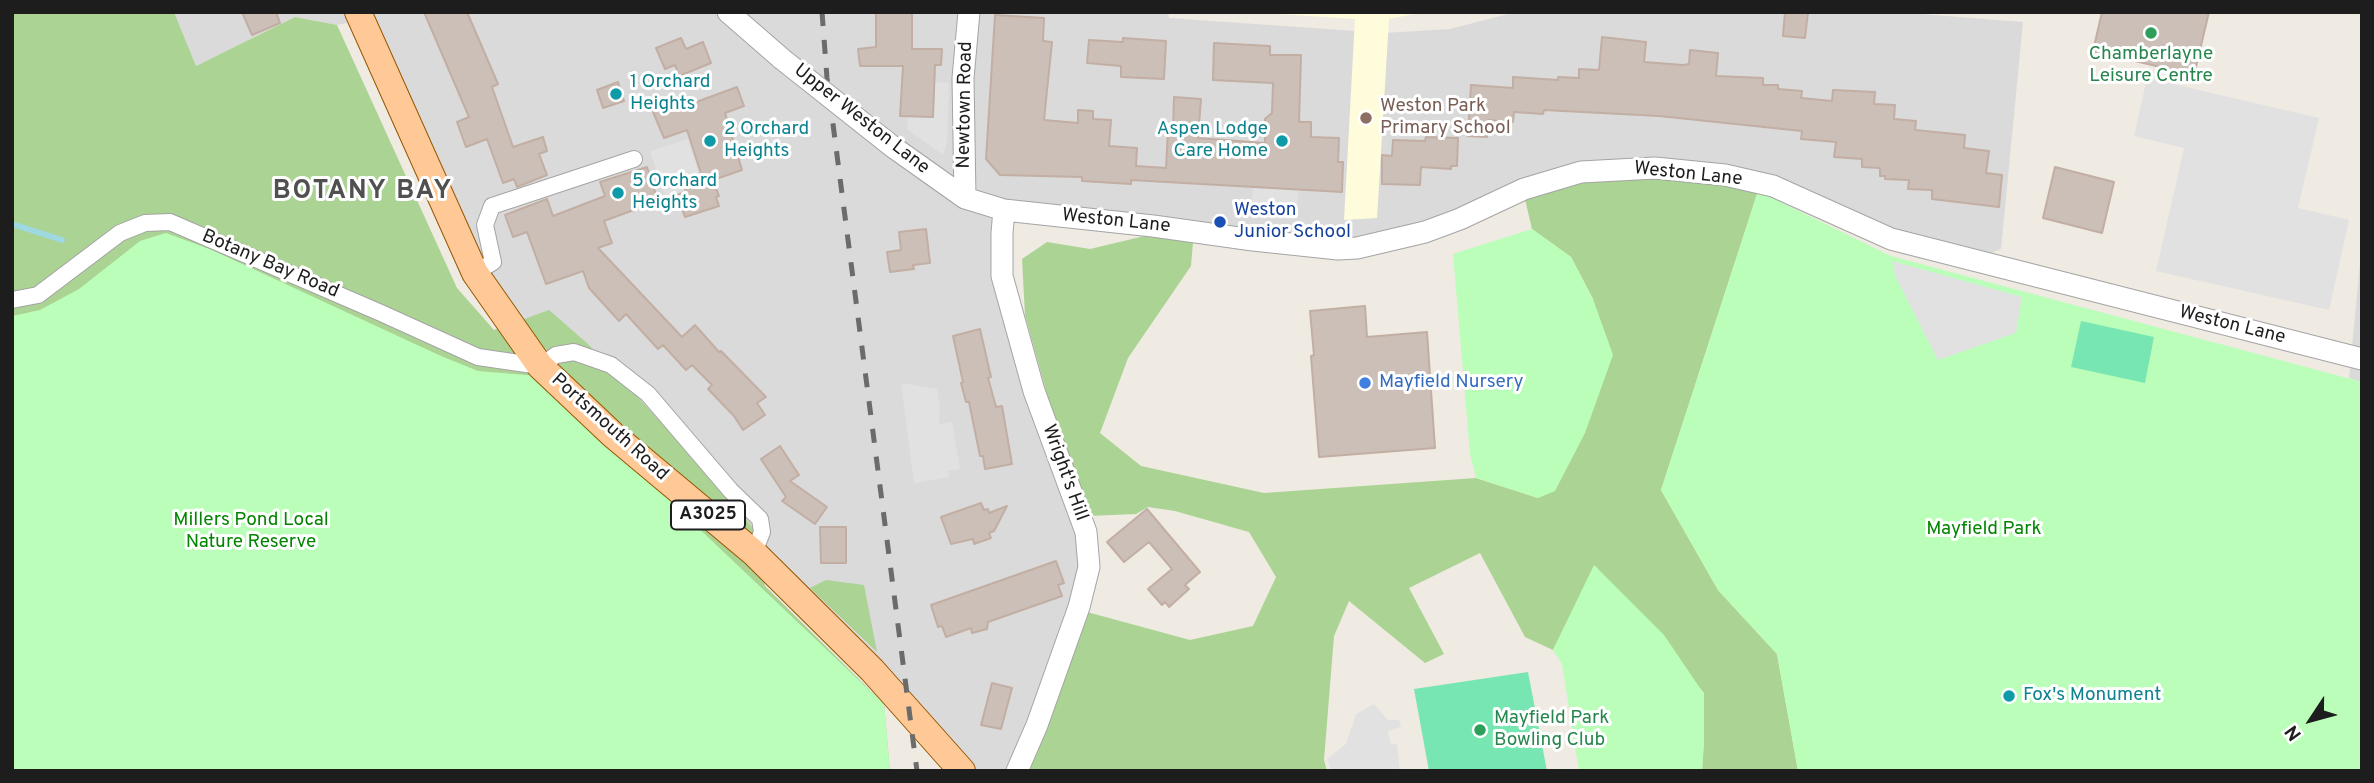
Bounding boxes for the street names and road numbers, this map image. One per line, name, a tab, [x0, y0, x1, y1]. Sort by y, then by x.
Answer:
street label: Newtown Road	[953, 41, 979, 169]
street label: Upper Weston Lane	[789, 60, 933, 180]
street label: Weston Lane	[1633, 158, 1743, 192]
street label: Weston Lane	[1061, 205, 1171, 239]
street label: Botany Bay Road	[198, 226, 342, 304]
street label: Weston Lane	[2176, 302, 2288, 350]
street label: Portsmouth Road	[546, 369, 672, 487]
street label: Wright's Hill	[1036, 422, 1092, 524]
road number: A3025	[671, 500, 745, 530]

